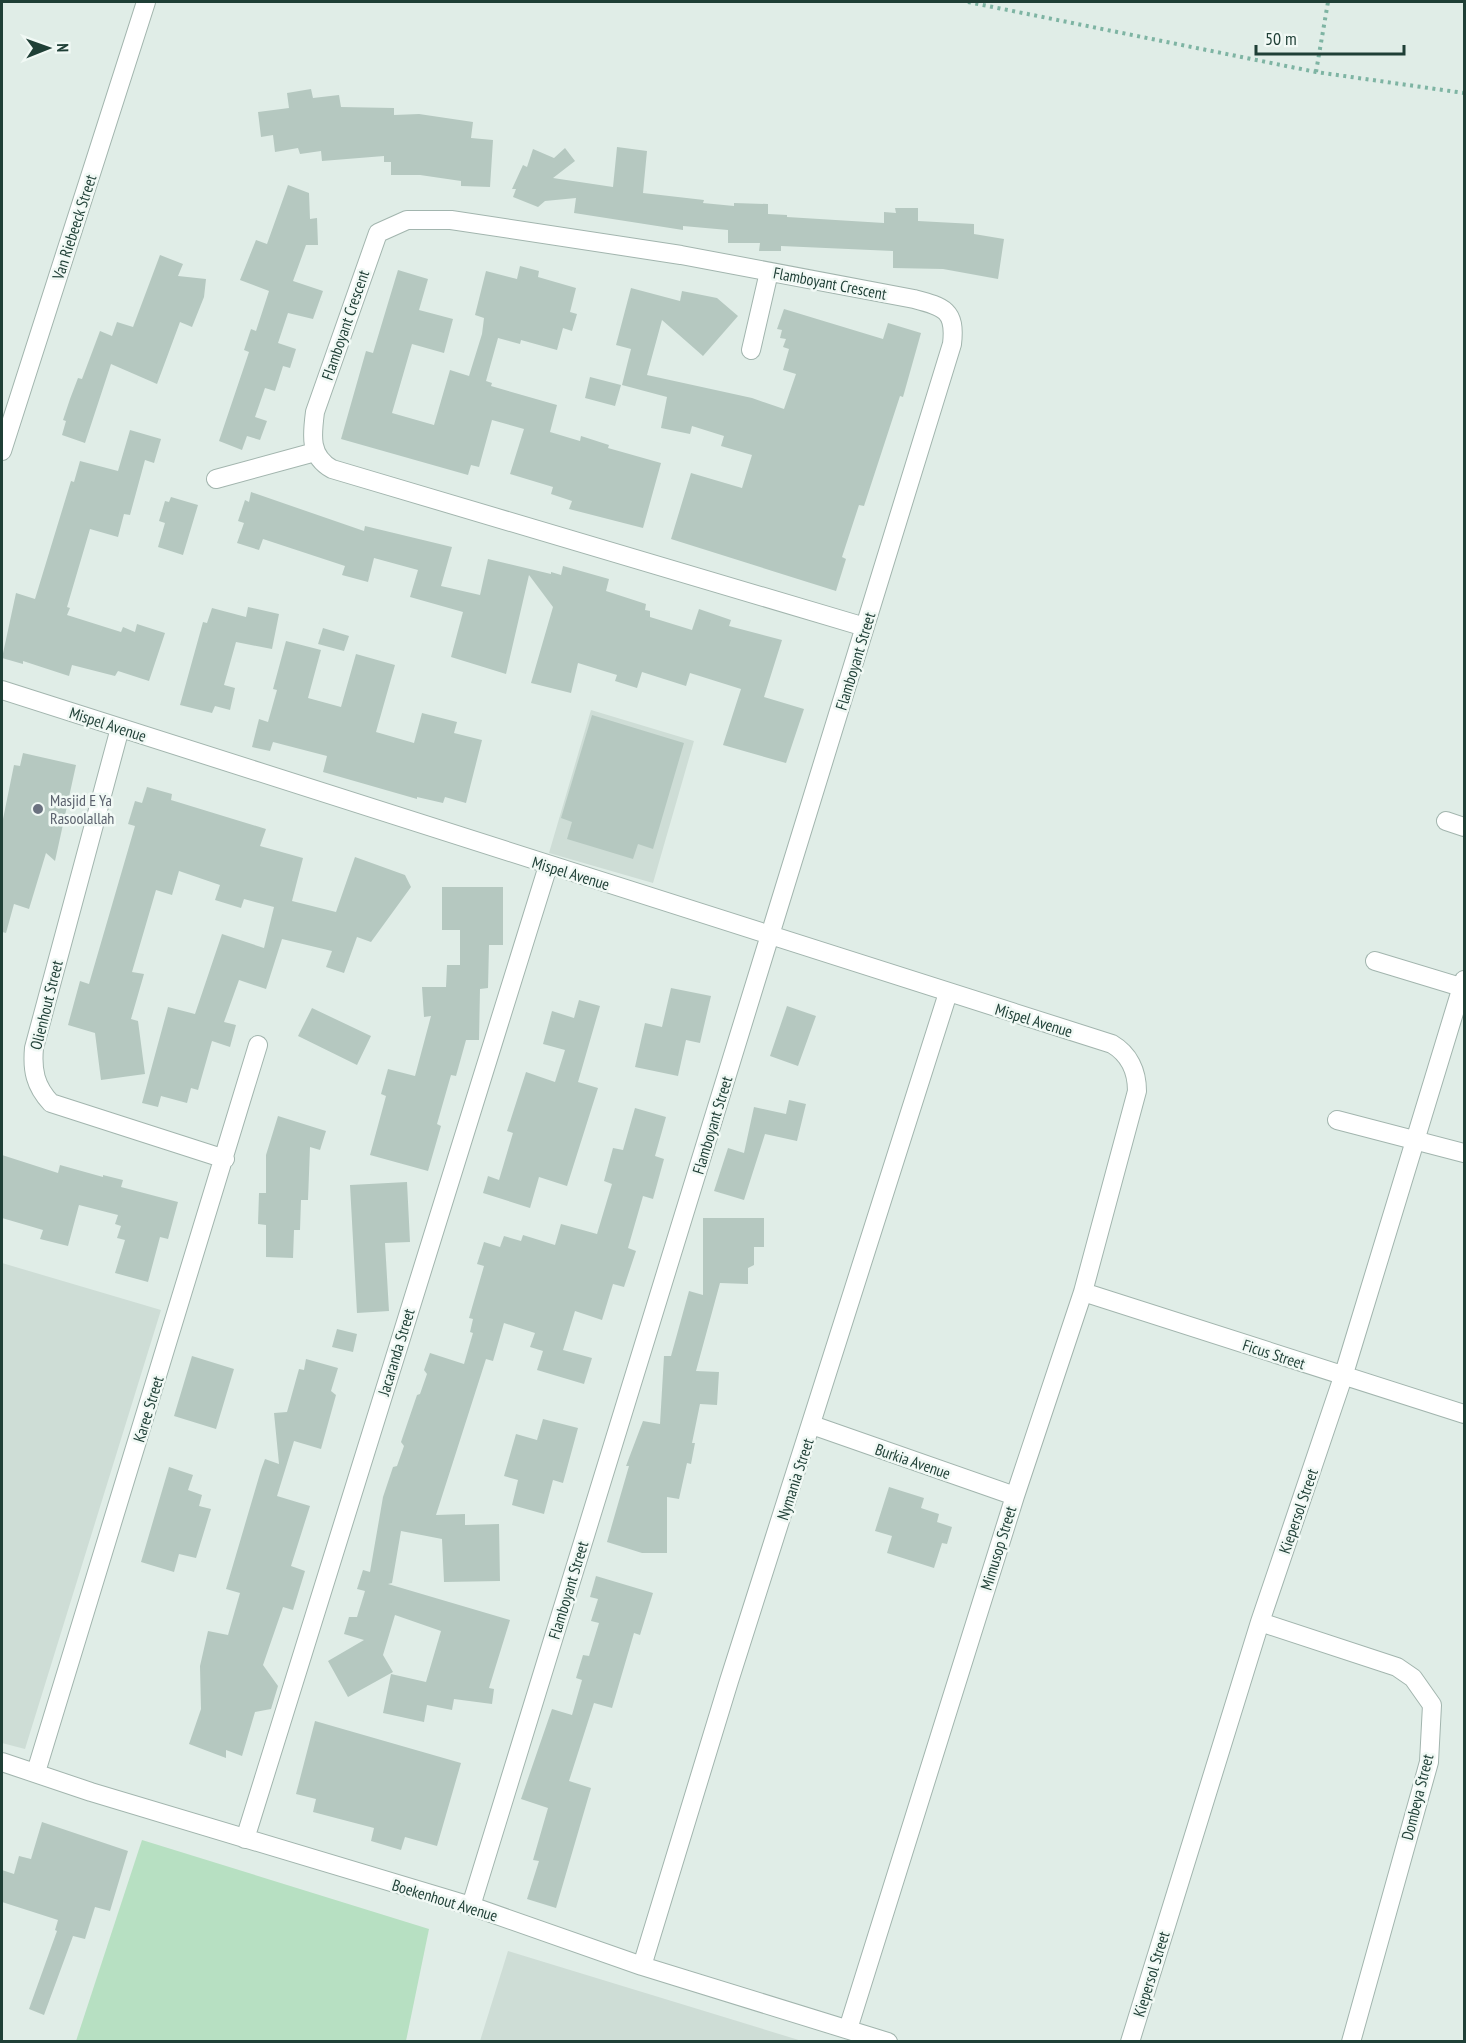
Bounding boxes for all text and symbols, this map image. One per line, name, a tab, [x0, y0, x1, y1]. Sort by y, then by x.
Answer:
north arrow	[18, 18, 78, 78]
scale bar	[1256, 18, 1404, 56]
text: 50 m	[1265, 27, 1297, 50]
text: N	[53, 43, 73, 52]
street label: Van Riebeeck Street	[47, 171, 101, 283]
street label: Flamboyant Crescent	[772, 262, 889, 304]
street label: Flamboyant Crescent	[317, 267, 373, 383]
street label: Flamboyant Street	[831, 609, 880, 712]
street label: Mispel Avenue	[67, 702, 149, 746]
place label: Masjid E Ya Rasoolallah	[50, 790, 114, 828]
marker: Masjid E Ya Rasoolallah	[31, 802, 45, 816]
street label: Mispel Avenue	[530, 852, 612, 894]
street label: Olienhout Street	[25, 958, 67, 1052]
street label: Mispel Avenue	[993, 999, 1075, 1041]
street label: Flamboyant Street	[688, 1073, 737, 1176]
street label: Jacaranda Street	[373, 1305, 419, 1399]
street label: Ficus Street	[1240, 1335, 1308, 1374]
street label: Karee Street	[129, 1373, 168, 1444]
street label: Nymania Street	[772, 1435, 818, 1522]
street label: Burkia Avenue	[873, 1439, 953, 1483]
street label: Kiepersol Street	[1274, 1465, 1322, 1556]
street label: Mimusop Street	[976, 1503, 1020, 1592]
street label: Flamboyant Street	[544, 1538, 593, 1641]
street label: Dombeya Street	[1397, 1751, 1437, 1842]
street label: Boekenhout Avenue	[390, 1874, 500, 1926]
street label: Kiepersol Street	[1129, 1928, 1174, 2019]

